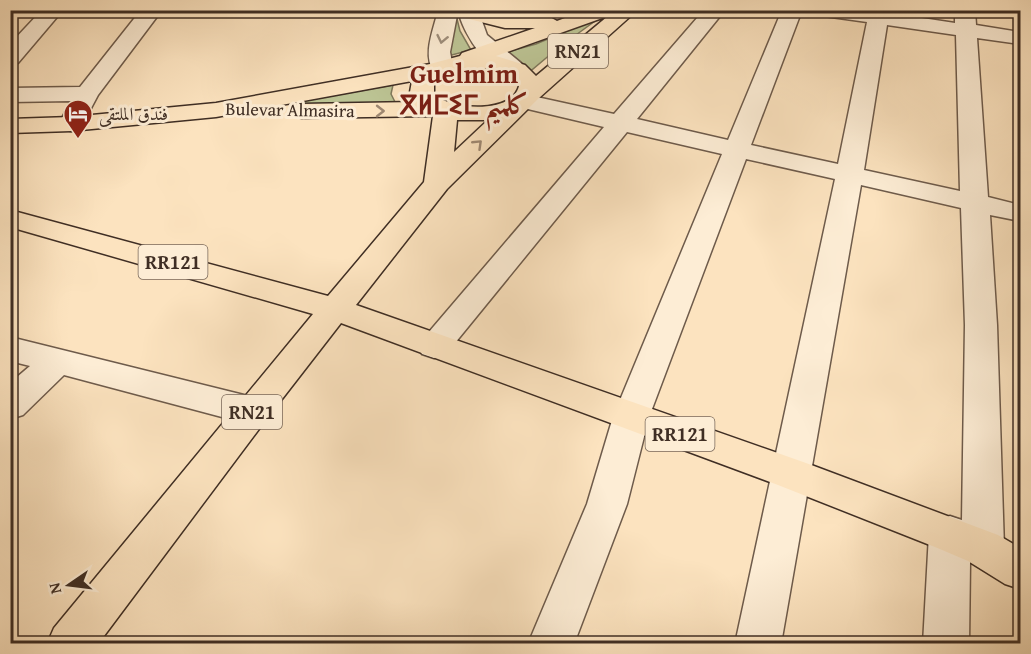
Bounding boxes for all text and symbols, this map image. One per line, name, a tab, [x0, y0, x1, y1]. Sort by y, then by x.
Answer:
one-way arrow	[436, 34, 449, 44]
road number: RN21	[548, 34, 608, 68]
district label: Guelmim ⴳⵍⵎⵉⵎ كلميم	[400, 53, 529, 132]
street label: Bulevar Almasira	[225, 95, 355, 124]
hotel icon: فندق الملتقى	[62, 98, 94, 140]
place label: فندق الملتقى	[99, 100, 168, 127]
one-way arrow	[375, 105, 384, 117]
one-way arrow	[470, 140, 481, 151]
road number: RR121	[138, 245, 207, 279]
road number: RN21	[222, 395, 282, 429]
road number: RR121	[646, 417, 714, 451]
north arrow	[39, 555, 99, 615]
text: N	[41, 580, 67, 597]

